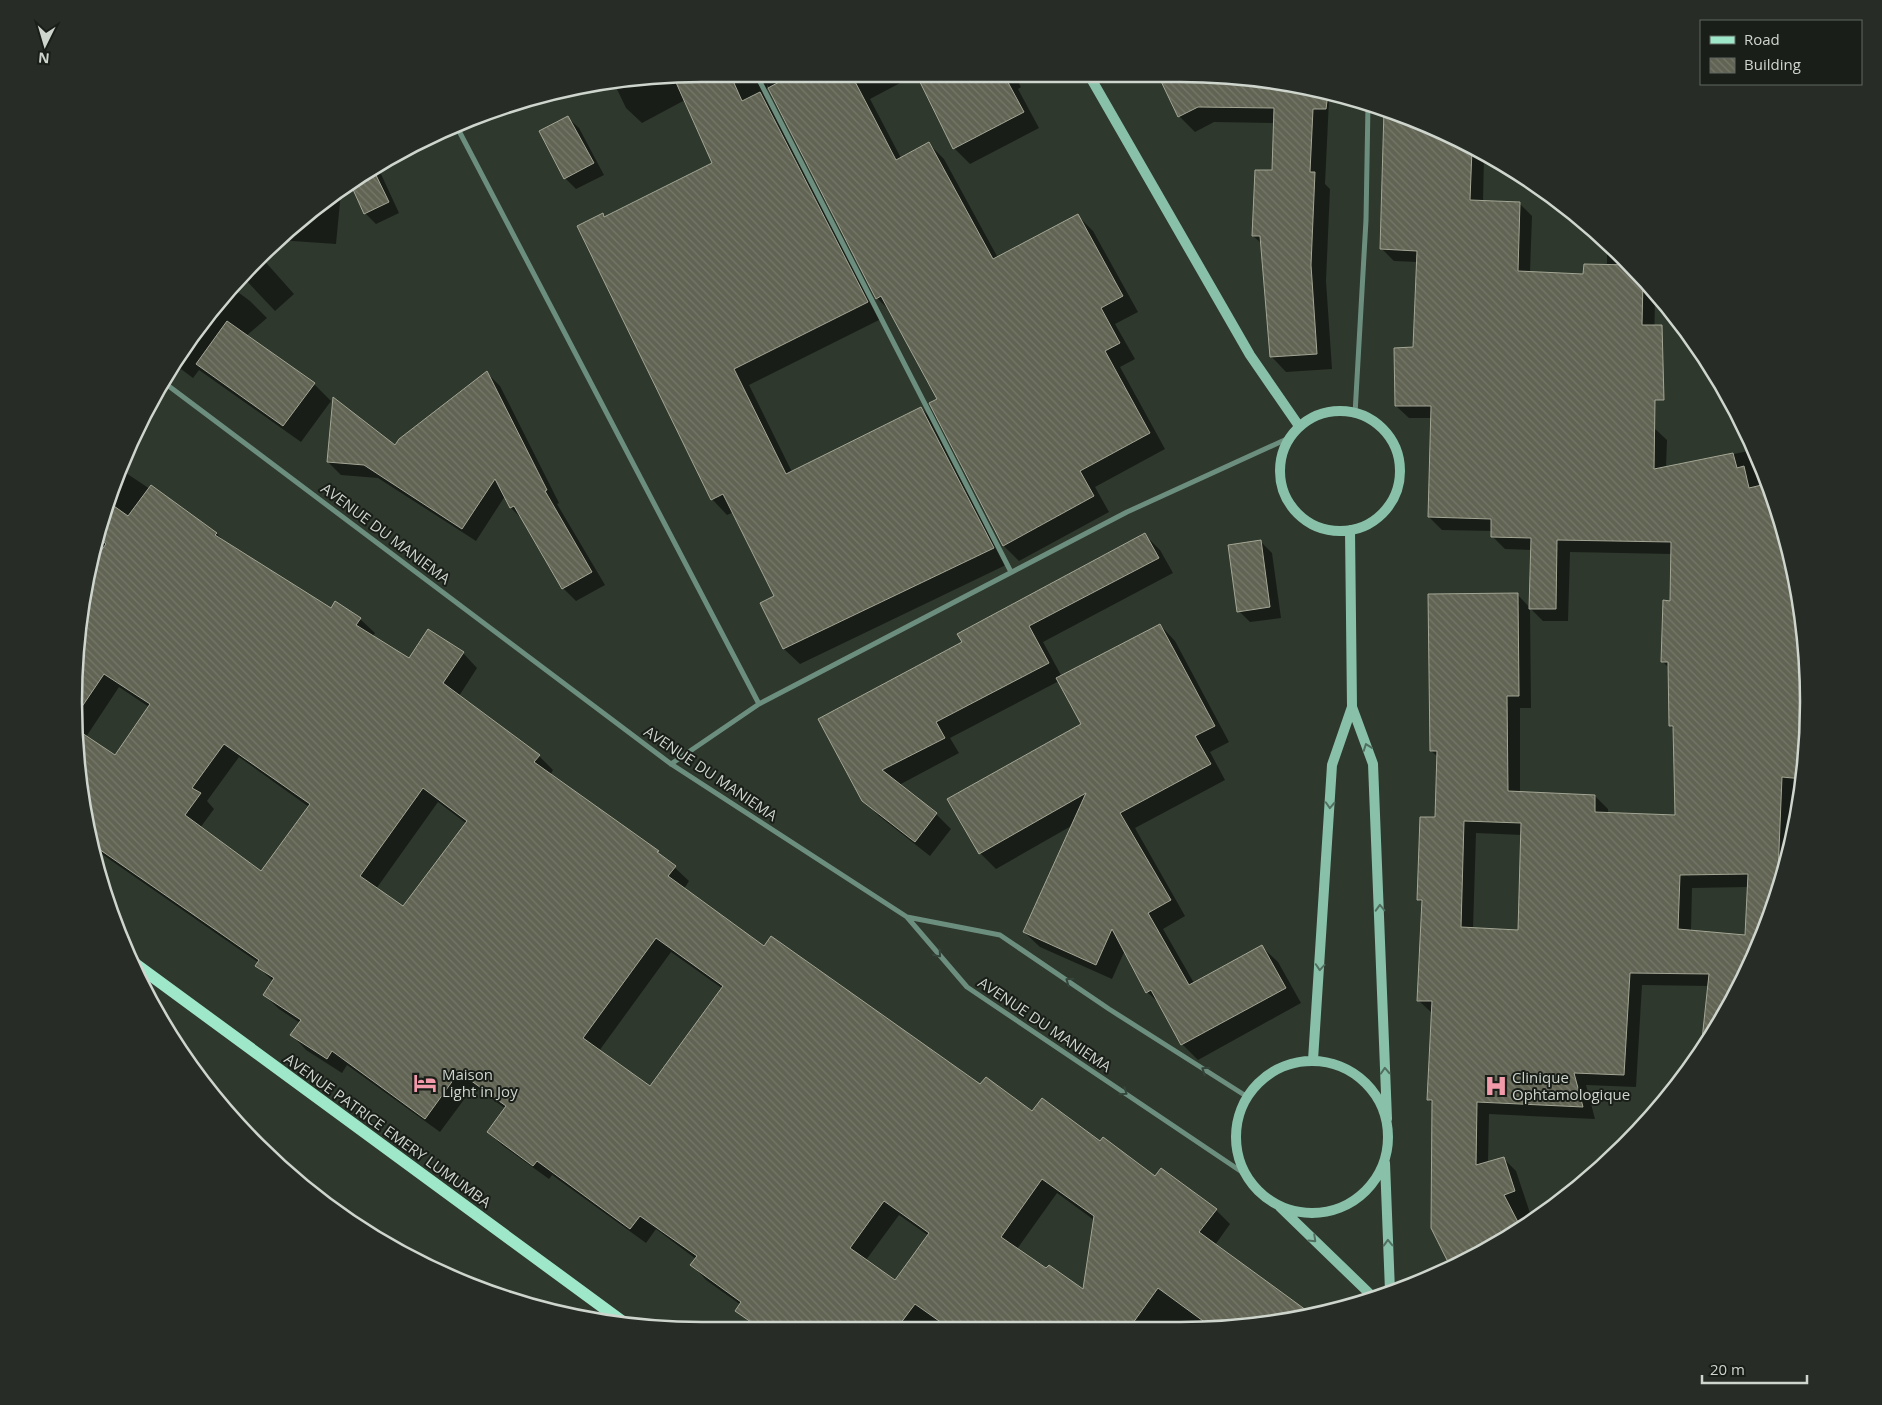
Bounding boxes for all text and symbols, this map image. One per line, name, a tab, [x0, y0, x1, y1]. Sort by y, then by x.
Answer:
north arrow	[20, 20, 70, 70]
legend	[1700, 20, 1862, 85]
text: Road	[1744, 29, 1780, 49]
text: N	[37, 48, 50, 68]
text: Building	[1744, 54, 1801, 74]
street label: AVENUE DU MANIEMA	[317, 478, 455, 588]
street label: AVENUE DU MANIEMA	[640, 721, 782, 825]
one-way arrow	[1362, 743, 1372, 752]
one-way arrow	[1325, 801, 1336, 809]
one-way arrow	[1374, 904, 1385, 912]
one-way arrow	[933, 948, 942, 957]
one-way arrow	[1315, 963, 1326, 971]
street label: AVENUE DU MANIEMA	[974, 972, 1116, 1076]
one-way arrow	[1065, 978, 1074, 987]
street label: AVENUE PATRICE EMERY LUMUMBA	[281, 1048, 496, 1212]
place label: Maison Light in Joy	[442, 1064, 518, 1101]
one-way arrow	[1379, 1066, 1390, 1074]
one-way arrow	[1201, 1067, 1210, 1076]
place label: Clinique Ophtamologique	[1512, 1067, 1630, 1104]
hotel icon: Maison Light in Joy	[412, 1070, 438, 1096]
hospital icon: Clinique Ophtamologique	[1483, 1073, 1509, 1099]
one-way arrow	[1118, 1086, 1127, 1095]
one-way arrow	[1307, 1233, 1316, 1242]
one-way arrow	[1383, 1238, 1393, 1246]
scale bar	[1702, 1352, 1807, 1384]
text: 20 m	[1710, 1359, 1745, 1379]

